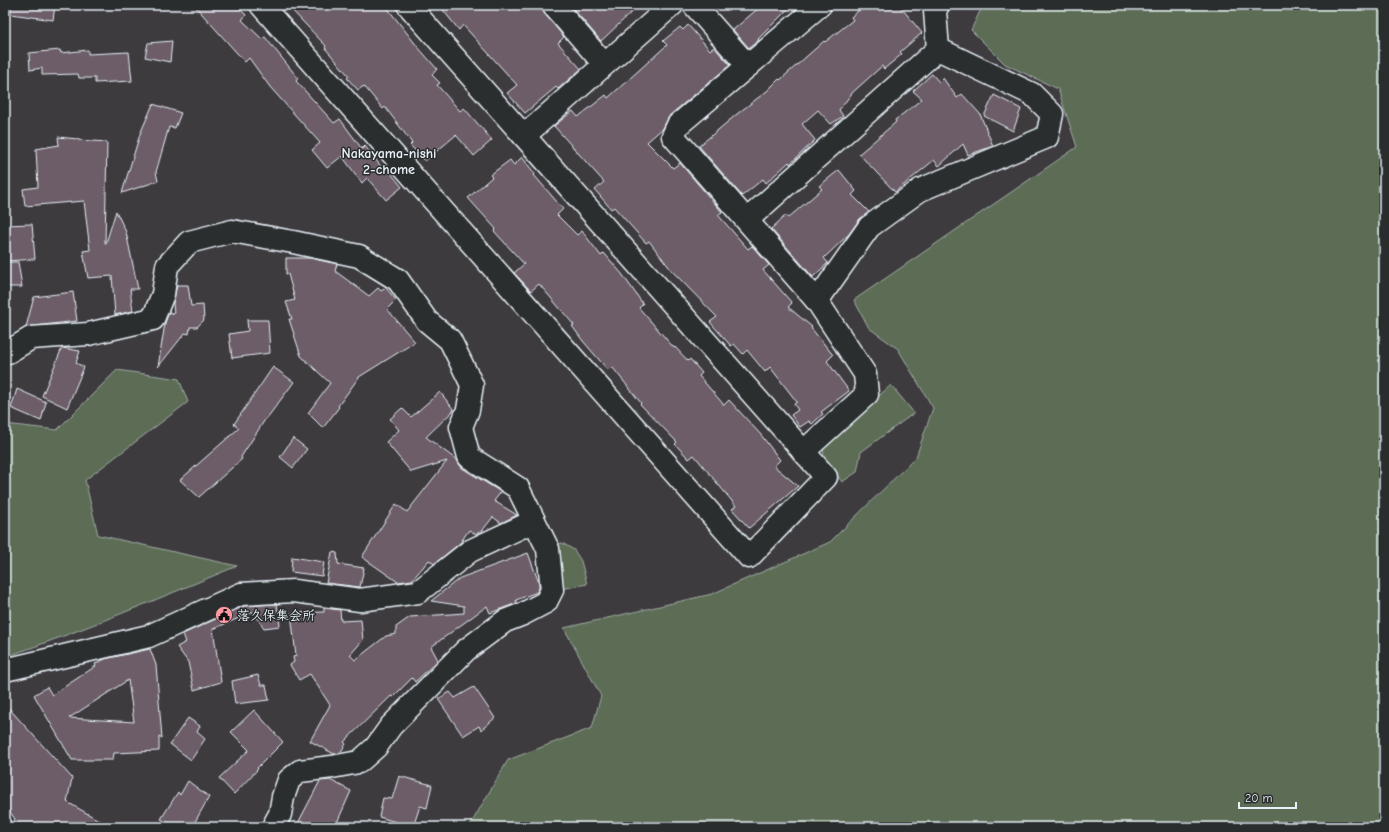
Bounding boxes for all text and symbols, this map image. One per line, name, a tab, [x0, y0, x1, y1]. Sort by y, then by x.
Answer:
district label: Nakayama-nishi 2-chome	[342, 145, 436, 178]
public building icon: 落久保集会所	[214, 605, 234, 625]
place label: 落久保集会所	[237, 608, 315, 623]
scale bar	[1239, 784, 1296, 810]
text: 20 m	[1245, 791, 1273, 805]

